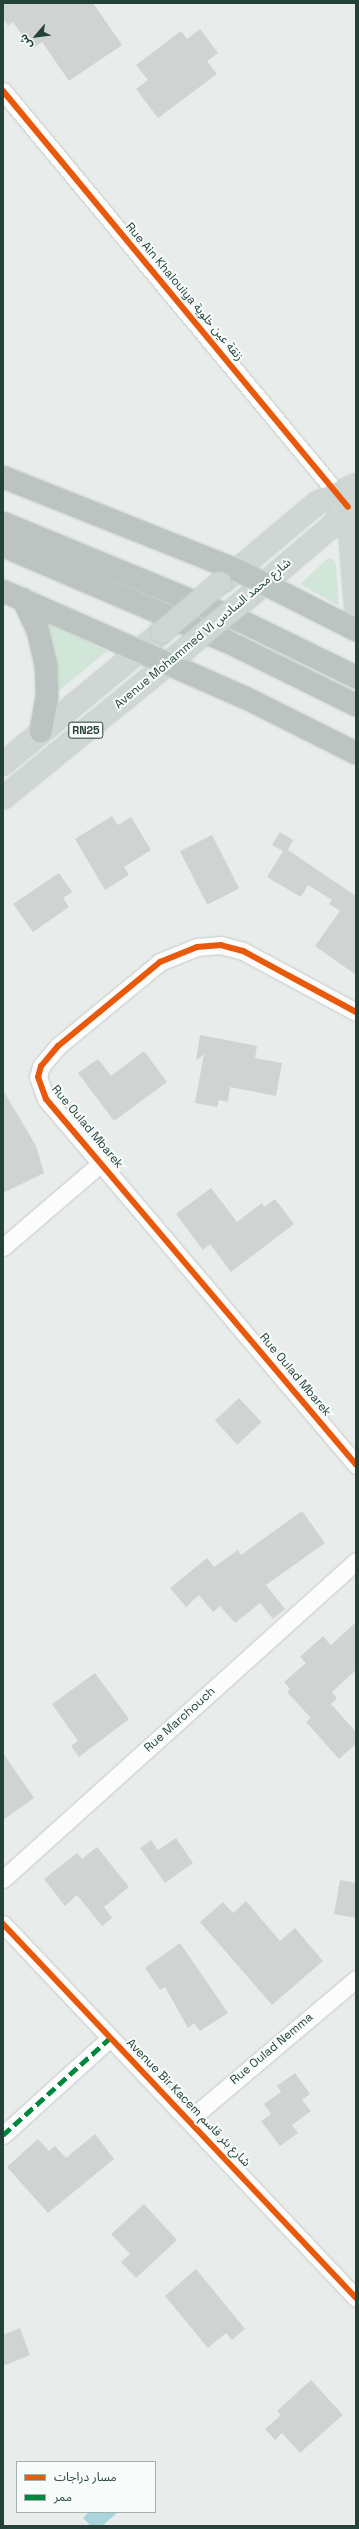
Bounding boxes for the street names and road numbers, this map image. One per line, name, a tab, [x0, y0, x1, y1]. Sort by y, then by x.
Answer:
street label: Rue Ain Khalouiya زنقة عين خلوية	[122, 220, 246, 364]
street label: Avenue Mohammed VI شارع محمد السادس	[112, 556, 294, 712]
road number: RN25	[68, 721, 104, 739]
street label: Rue Oulad Mbarek	[48, 1083, 126, 1171]
street label: Rue Oulad Mbarek	[256, 1331, 334, 1419]
street label: Rue Marchouch	[142, 1684, 218, 1756]
street label: Rue Oulad Nemma	[228, 2010, 316, 2088]
street label: Avenue Bir Kacem شارع بئر قاسم	[123, 2036, 253, 2170]

